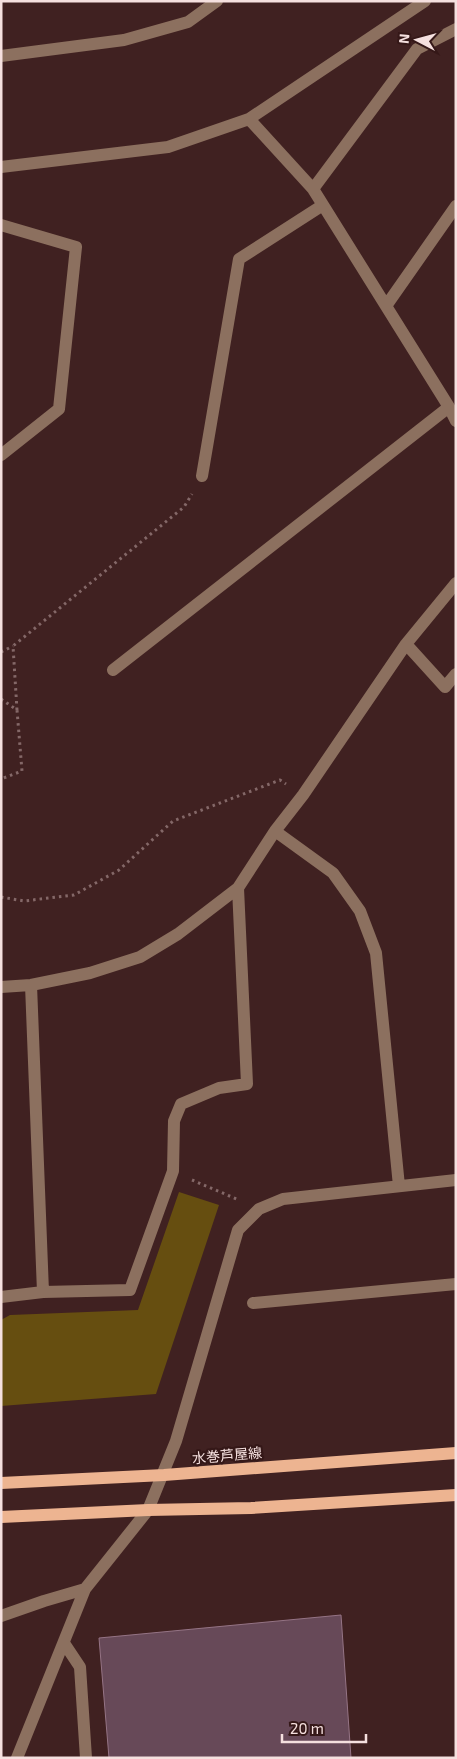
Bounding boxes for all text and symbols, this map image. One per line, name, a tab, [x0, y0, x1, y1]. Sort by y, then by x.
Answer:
north arrow	[392, 15, 442, 65]
text: N	[395, 33, 413, 45]
street label: 水巻芦屋線	[191, 1443, 263, 1467]
scale bar	[282, 1712, 366, 1744]
text: 20 m	[290, 1719, 324, 1737]

